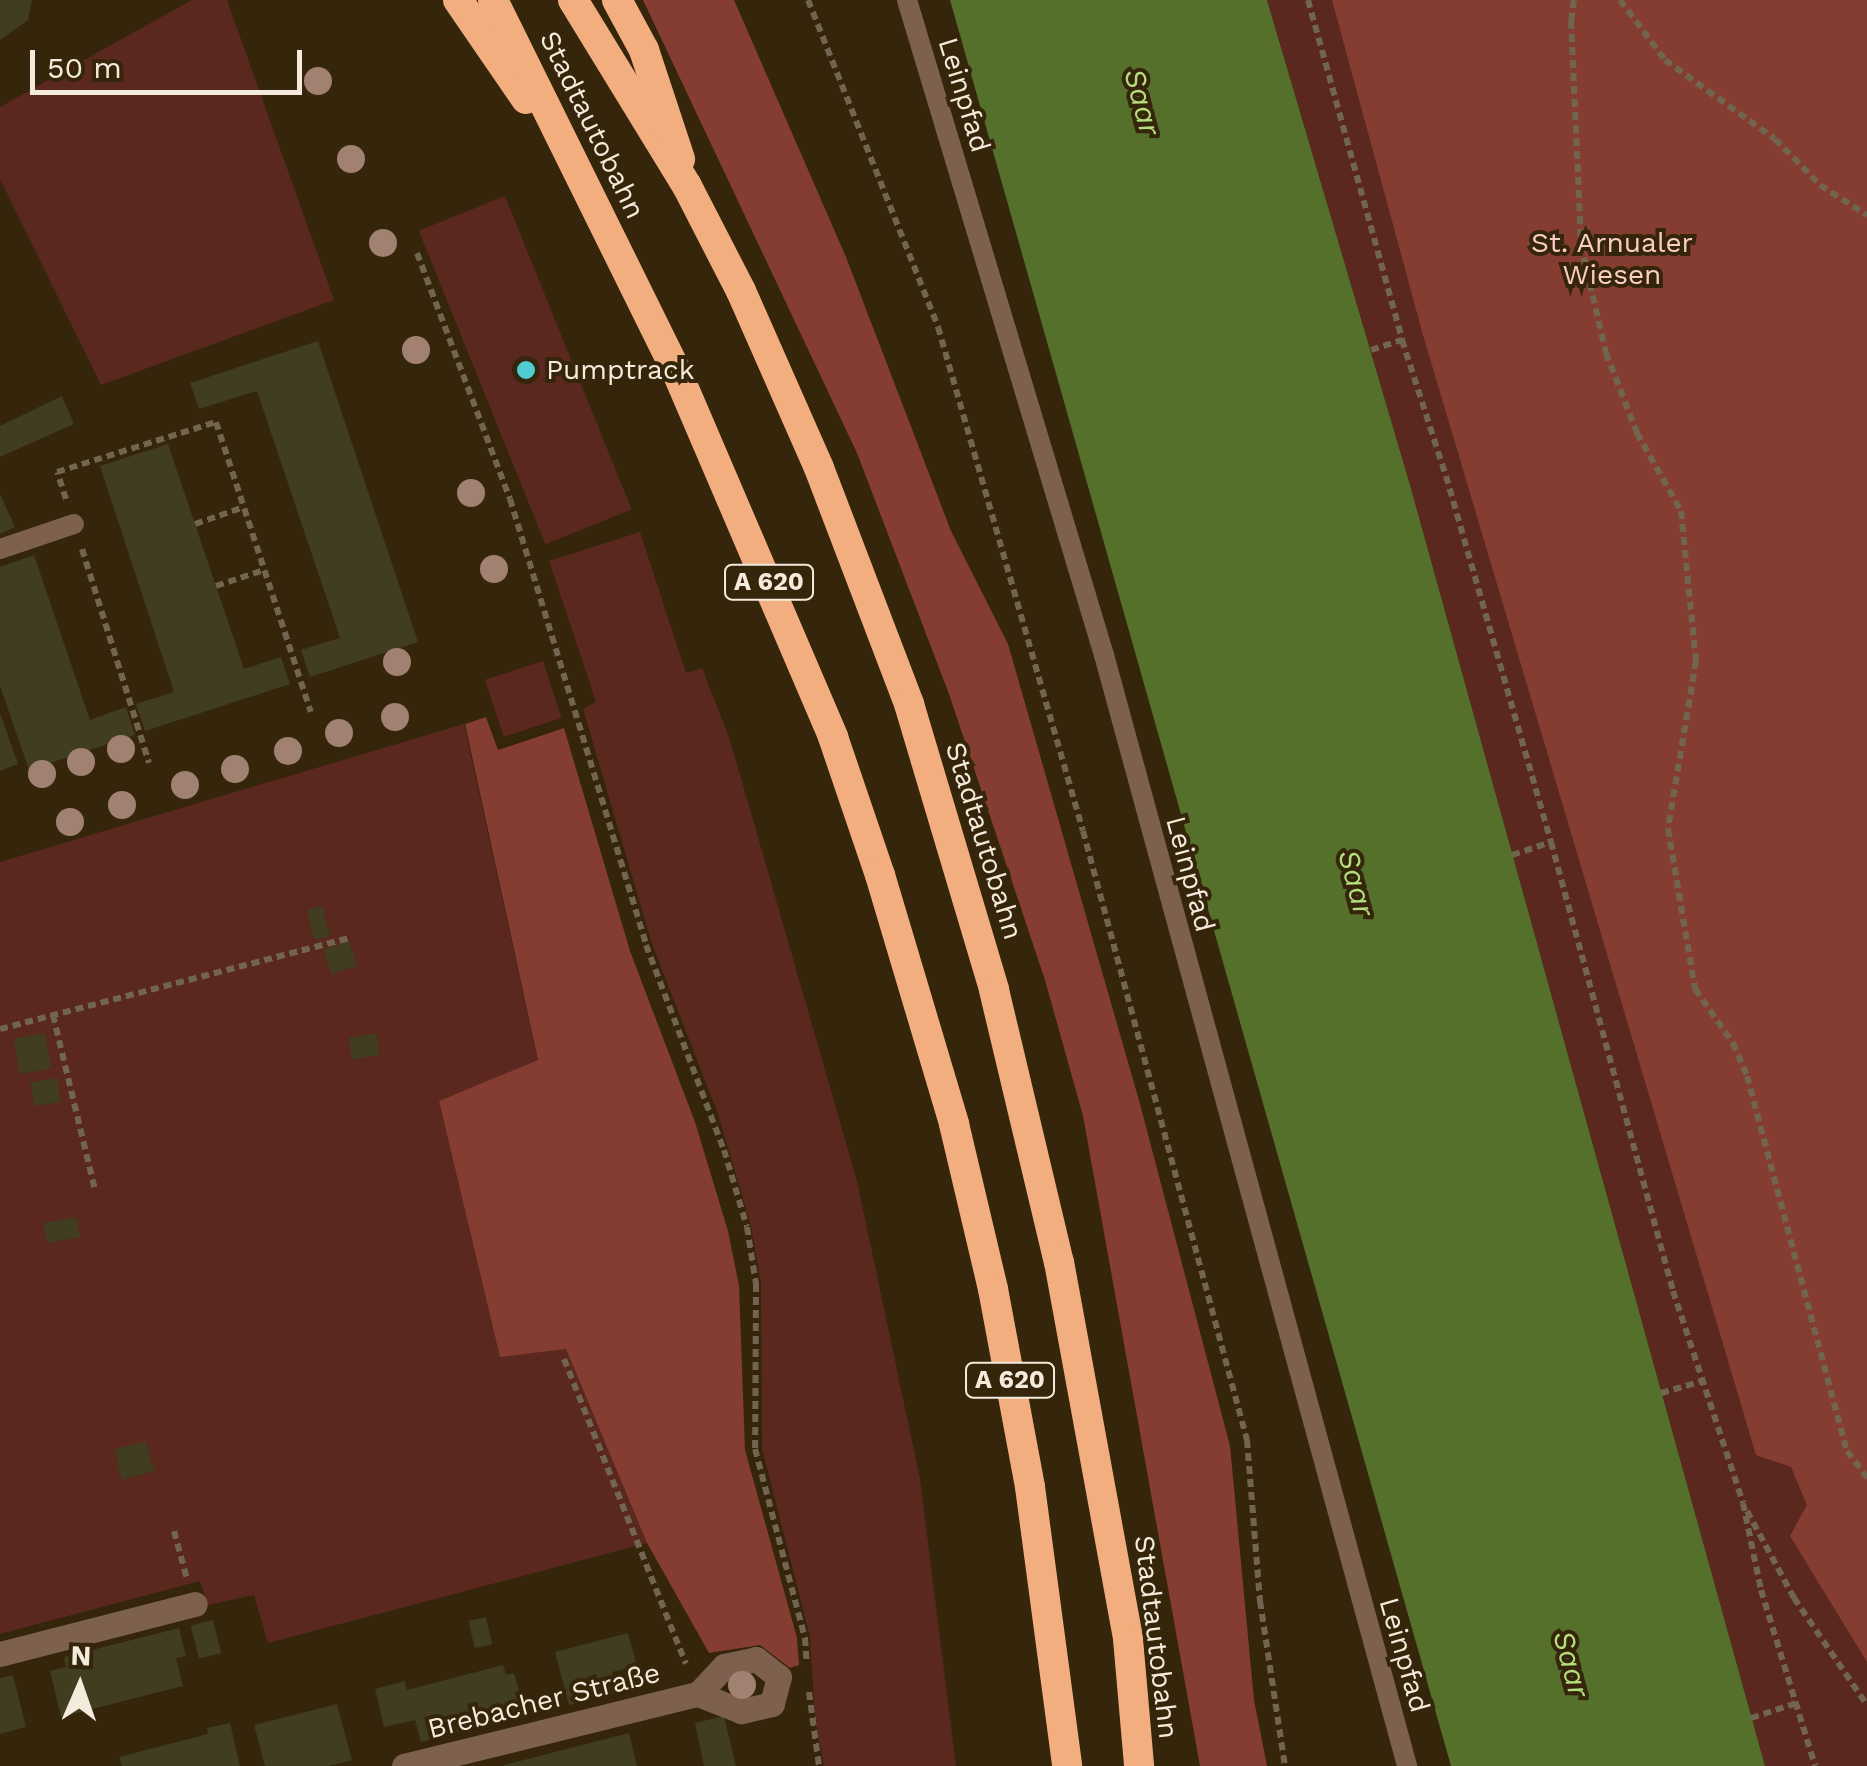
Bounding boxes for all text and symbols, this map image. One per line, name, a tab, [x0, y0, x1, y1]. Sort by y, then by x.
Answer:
street label: Stadtautobahn	[532, 26, 652, 224]
scale bar	[35, 30, 308, 92]
street label: Leinpfad	[931, 34, 997, 156]
text: 50 m	[47, 50, 122, 85]
water label: Saar	[1116, 65, 1168, 139]
park label: St. Arnualer Wiesen	[1530, 226, 1694, 292]
place label: Pumptrack	[546, 353, 695, 387]
marker: Pumptrack	[515, 359, 537, 381]
road number: A 620	[722, 562, 816, 602]
street label: Stadtautobahn	[938, 738, 1030, 944]
street label: Leinpfad	[1158, 813, 1222, 935]
water label: Saar	[1330, 846, 1382, 920]
road number: A 620	[962, 1360, 1058, 1400]
street label: Stadtautobahn	[1127, 1533, 1185, 1741]
street label: Leinpfad	[1372, 1594, 1436, 1716]
water label: Saar	[1545, 1627, 1597, 1701]
north arrow	[30, 1636, 130, 1736]
text: N	[70, 1639, 92, 1672]
street label: Brebacher Straße	[424, 1656, 664, 1746]

